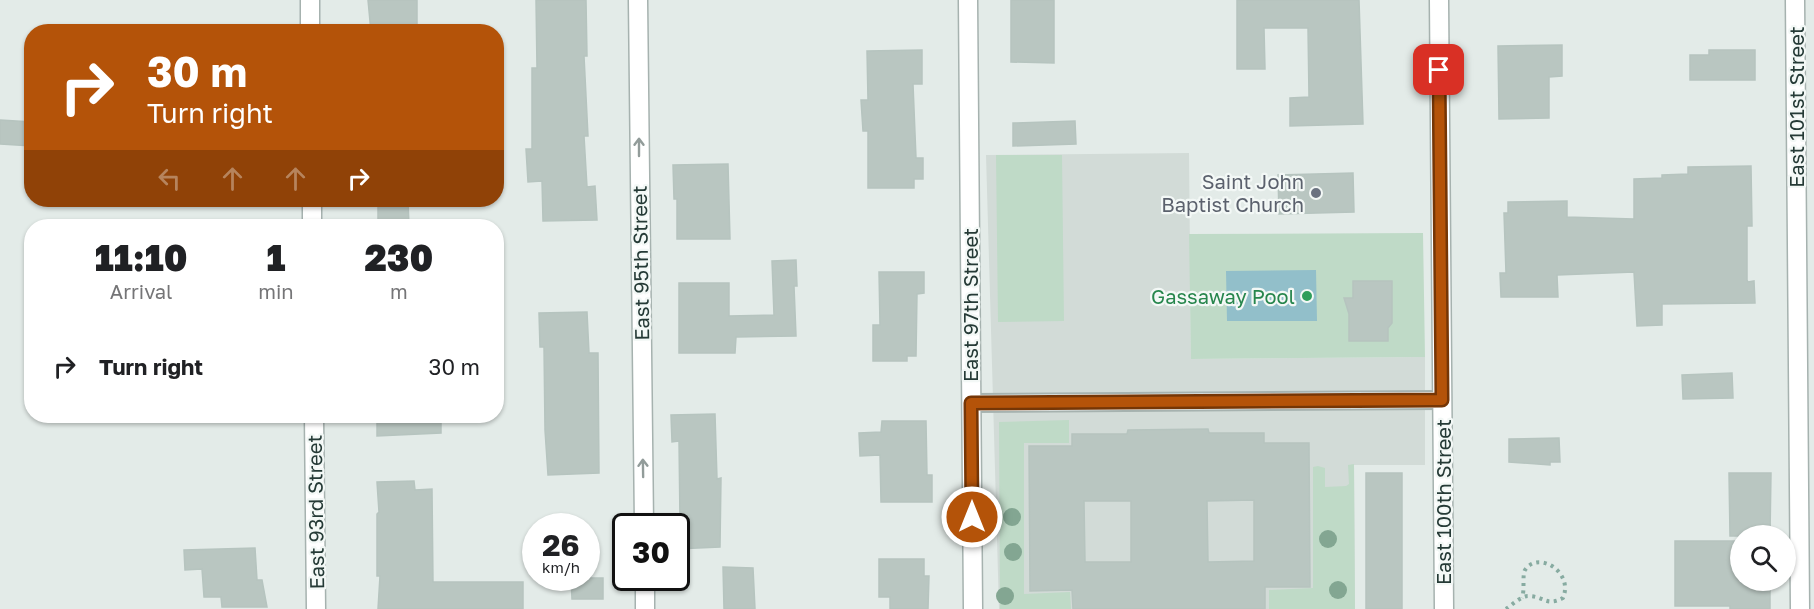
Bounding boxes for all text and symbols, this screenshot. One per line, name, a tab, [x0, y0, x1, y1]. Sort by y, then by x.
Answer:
street label: East 101st Street	[1784, 26, 1808, 188]
pin	[1413, 44, 1464, 95]
text: 30 m	[147, 46, 247, 96]
icon: right	[48, 48, 126, 126]
icon: arrive	[1422, 53, 1455, 86]
text: Turn right	[147, 97, 273, 129]
one-way arrow	[633, 138, 645, 158]
icon: left	[153, 162, 186, 195]
icon: ahead	[216, 162, 249, 195]
icon: ahead	[279, 162, 312, 195]
icon: right	[342, 162, 375, 195]
place label: Saint John Baptist Church	[1161, 169, 1304, 216]
street label: East 95th Street	[627, 185, 653, 341]
marker: Saint John Baptist Church	[1309, 186, 1323, 200]
street label: East 97th Street	[958, 228, 982, 382]
text: 11:10	[95, 236, 187, 279]
text: 1	[266, 236, 285, 279]
text: 230	[364, 236, 433, 279]
text: Arrival	[110, 279, 172, 303]
text: min	[258, 279, 294, 303]
text: m	[390, 279, 408, 303]
place label: Gassaway Pool	[1151, 284, 1295, 308]
marker: Gassaway Pool	[1300, 289, 1314, 303]
icon: right	[48, 350, 81, 383]
text: Turn right	[99, 353, 203, 380]
text: 30 m	[429, 353, 480, 380]
street label: East 100th Street	[1431, 419, 1455, 585]
street label: East 93rd Street	[302, 434, 328, 590]
one-way arrow	[637, 459, 649, 479]
position arrow	[940, 485, 1004, 549]
speed limit sign: 30	[612, 513, 690, 591]
map controls	[1730, 525, 1796, 591]
button: search	[1730, 525, 1796, 591]
text: 26	[542, 527, 580, 563]
text: km/h	[542, 558, 580, 576]

